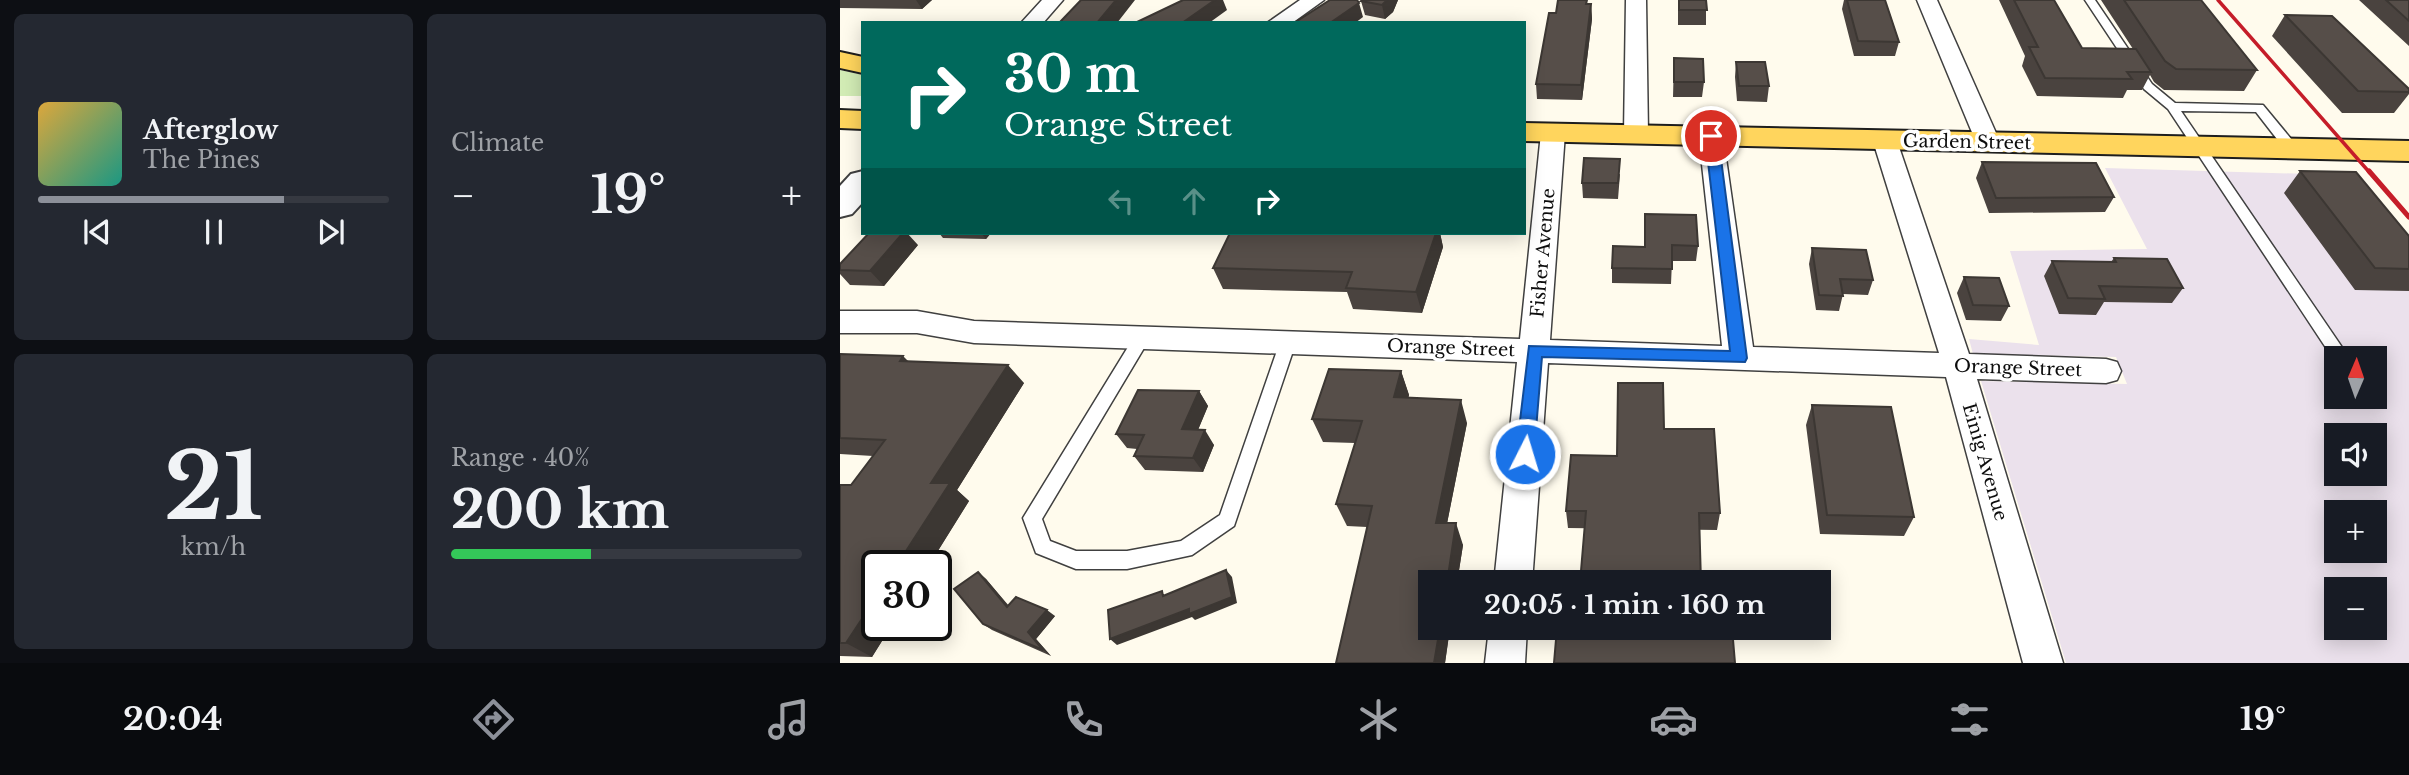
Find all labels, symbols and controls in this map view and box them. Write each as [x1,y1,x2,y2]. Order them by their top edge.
text: 30 m [1004,44,1139,105]
icon: right [889,49,980,140]
text: Orange Street [1004,105,1232,145]
pin [1681,106,1741,166]
text: Afterglow [143,114,279,146]
icon: arrive [1692,117,1730,155]
text: Climate [451,129,544,157]
street label: Garden Street [1903,130,2031,154]
text: The Pines [143,146,260,174]
text: 19° [591,163,666,227]
text: − [451,172,475,219]
text: + [781,172,802,219]
icon: left [1102,182,1140,220]
icon: ahead [1175,182,1213,220]
icon: right [1248,182,1286,220]
street label: Fisher Avenue [1526,187,1560,319]
icon: previous [78,213,116,251]
icon: pause [195,213,233,251]
icon: next [312,213,350,251]
street label: Orange Street [1386,335,1516,361]
north arrow [2324,346,2387,410]
map controls [2324,346,2387,640]
street label: Orange Street [1953,355,2083,381]
street label: Einig Avenue [1958,401,2012,523]
position arrow [1488,417,1562,491]
button: sound [2324,423,2387,486]
text: 21 [164,431,263,544]
text: Range · 40% [451,444,590,472]
text: 200 km [451,478,669,542]
button: + [2324,500,2387,563]
text: km/h [181,533,246,561]
speed limit sign: 30 [861,550,952,641]
button: − [2324,577,2387,640]
text: 20:05 · 1 min · 160 m [1484,589,1765,621]
icon: directions [469,695,518,744]
icon: music [764,695,813,744]
icon: phone [1059,695,1108,744]
icon: climate [1354,695,1403,744]
icon: car [1649,695,1698,744]
icon: filters [1945,695,1994,744]
text: 20:04 [123,699,223,739]
text: 19° [2240,699,2286,739]

